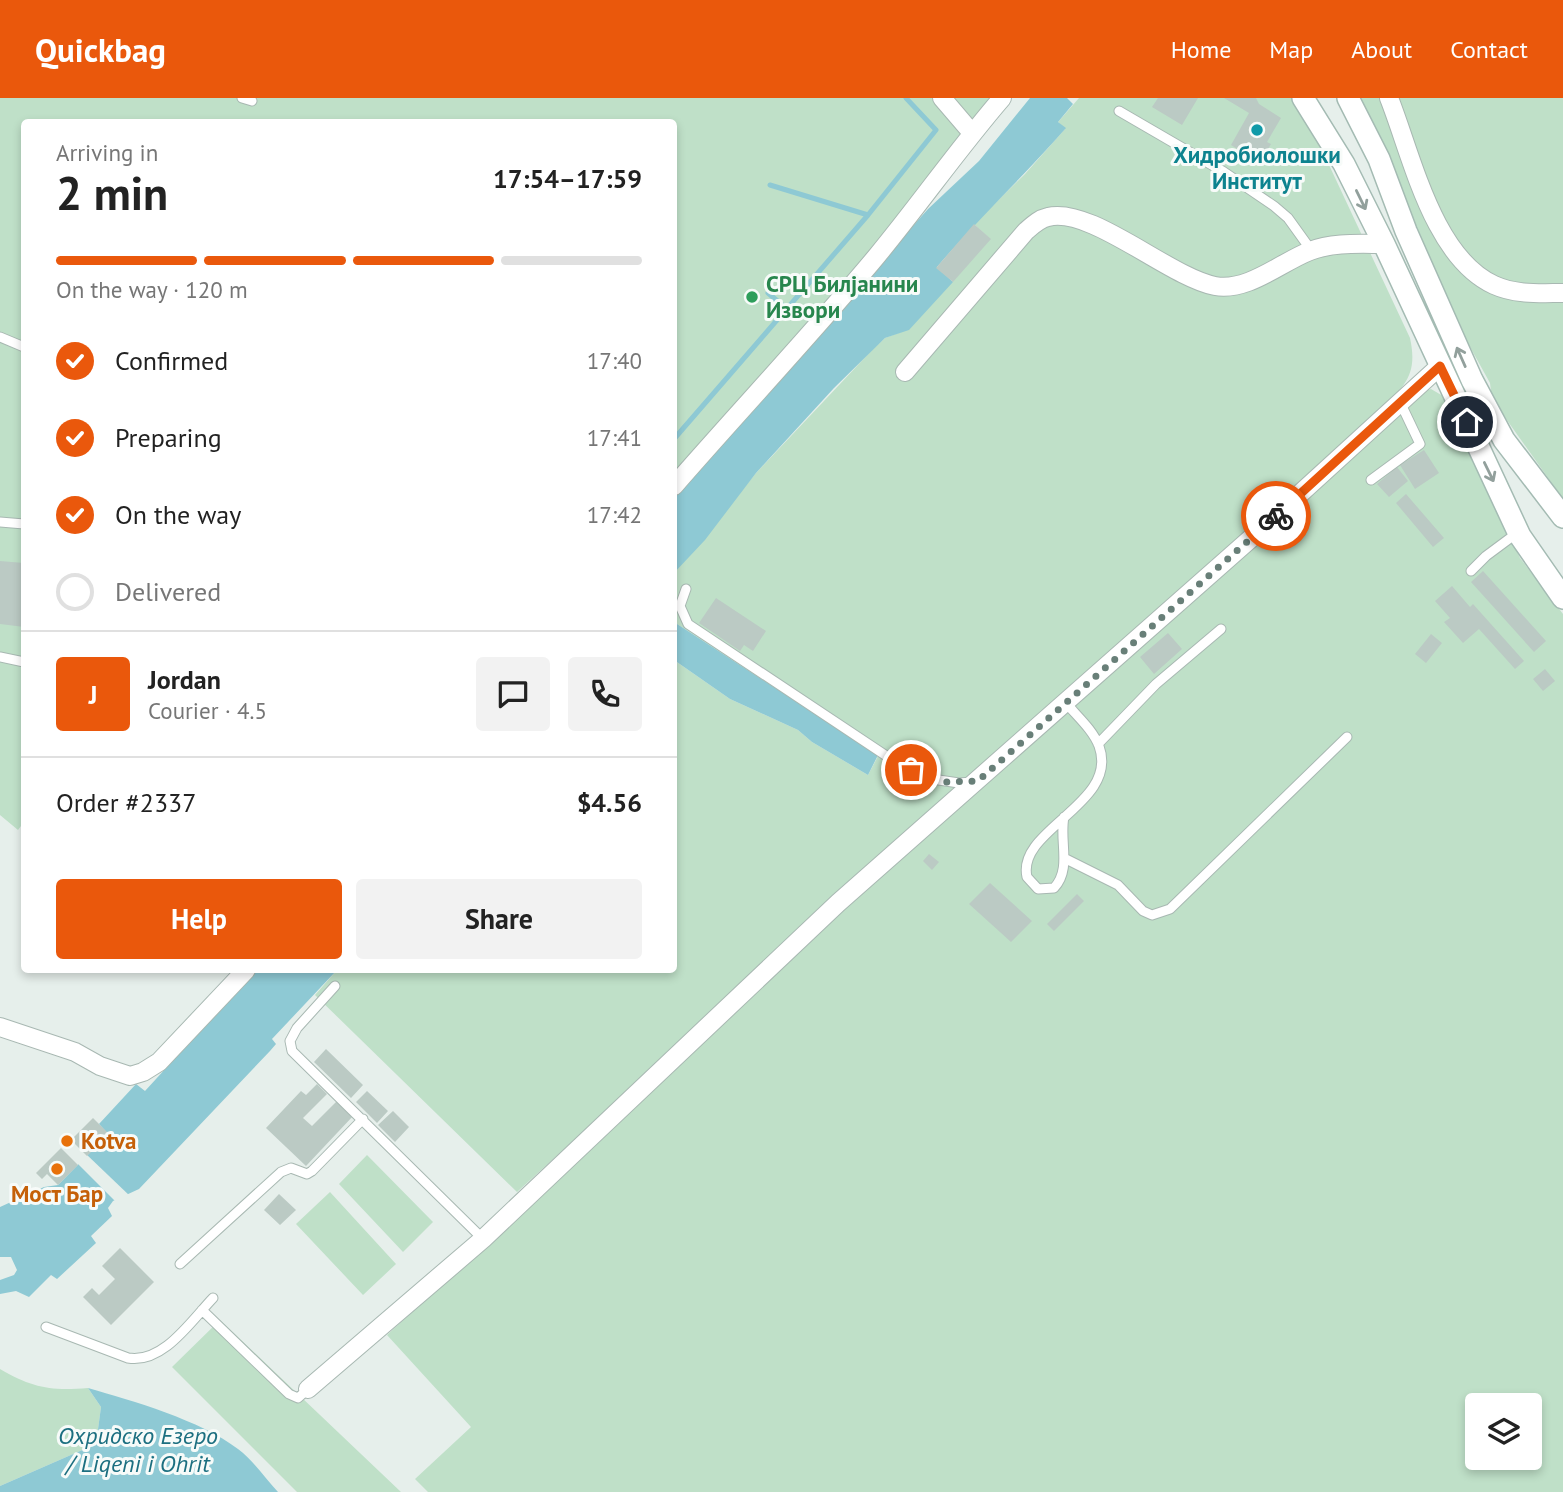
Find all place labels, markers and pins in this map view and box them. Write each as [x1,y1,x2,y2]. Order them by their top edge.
marker: Хидробиолошки Институт [1249,122,1265,138]
place label: Хидробиолошки Институт [1173,140,1341,195]
place label: СРЦ Билјанини Извори [766,269,918,324]
marker: СРЦ Билјанини Извори [744,289,760,305]
pin [1437,392,1497,452]
pin [881,740,941,800]
place label: Kotva [81,1126,136,1155]
marker: Kotva [59,1133,75,1149]
marker: Мост Бар [49,1161,65,1177]
place label: Мост Бар [11,1179,103,1208]

